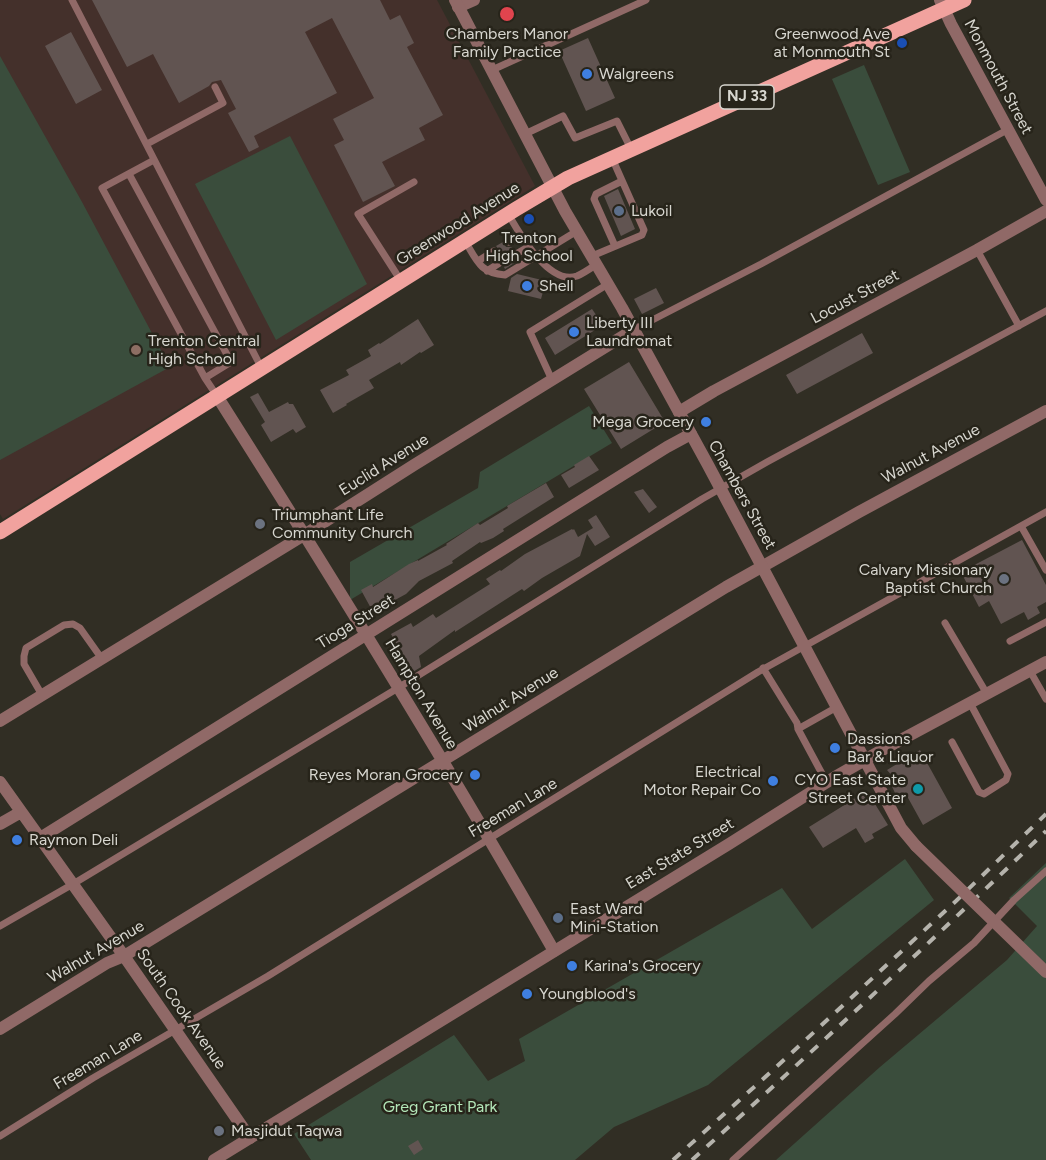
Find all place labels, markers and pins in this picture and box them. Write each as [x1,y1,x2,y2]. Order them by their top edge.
marker: Chambers Manor Family Practice [498,5,516,23]
place label: Chambers Manor Family Practice [446,24,568,62]
place label: Greenwood Ave at Monmouth St [773,24,890,62]
marker: Greenwood Ave at Monmouth St [895,36,909,50]
place label: Walgreens [599,64,674,84]
marker: Walgreens [580,67,594,81]
place label: Lukoil [631,201,672,221]
marker: Lukoil [612,204,626,218]
marker: Trenton High School [522,212,536,226]
place label: Trenton High School [485,228,573,266]
place label: Shell [539,276,574,296]
marker: Shell [520,279,534,293]
place label: Liberty III Laundromat [586,313,672,351]
marker: Liberty III Laundromat [567,325,581,339]
place label: Trenton Central High School [148,331,260,369]
marker: Trenton Central High School [129,343,143,357]
place label: Mega Grocery [592,412,694,432]
marker: Mega Grocery [699,415,713,429]
place label: Triumphant Life Community Church [272,505,412,543]
marker: Triumphant Life Community Church [253,517,267,531]
place label: Calvary Missionary Baptist Church [859,560,992,598]
marker: Calvary Missionary Baptist Church [997,572,1011,586]
place label: Dassions Bar & Liquor [847,729,933,767]
marker: Dassions Bar & Liquor [828,741,842,755]
place label: Electrical Motor Repair Co [643,762,761,800]
place label: Reyes Moran Grocery [309,765,463,785]
marker: Reyes Moran Grocery [468,768,482,782]
place label: CYO East State Street Center [795,770,906,808]
marker: Electrical Motor Repair Co [766,774,780,788]
marker: CYO East State Street Center [911,782,925,796]
place label: Raymon Deli [29,830,118,850]
marker: Raymon Deli [10,833,24,847]
place label: East Ward Mini-Station [570,899,659,937]
marker: East Ward Mini-Station [551,911,565,925]
place label: Karina's Grocery [584,956,701,976]
marker: Karina's Grocery [565,959,579,973]
place label: Youngblood's [539,984,636,1004]
marker: Youngblood's [520,987,534,1001]
place label: Masjidut Taqwa [231,1121,342,1141]
marker: Masjidut Taqwa [212,1124,226,1138]

